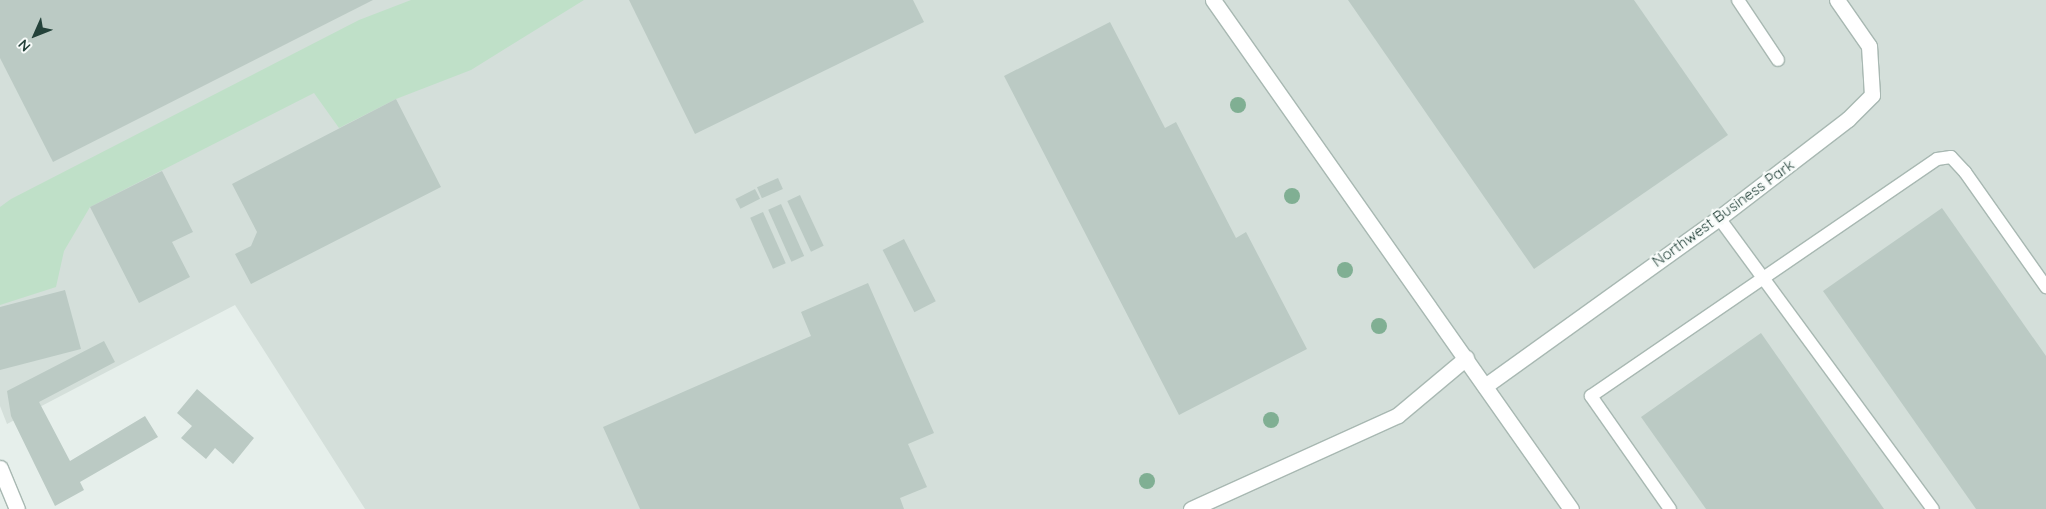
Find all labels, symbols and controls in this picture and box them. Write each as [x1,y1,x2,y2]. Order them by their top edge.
north arrow [10,10,60,60]
text: N [14,35,34,55]
street label: Northwest Business Park [1649,155,1797,271]

